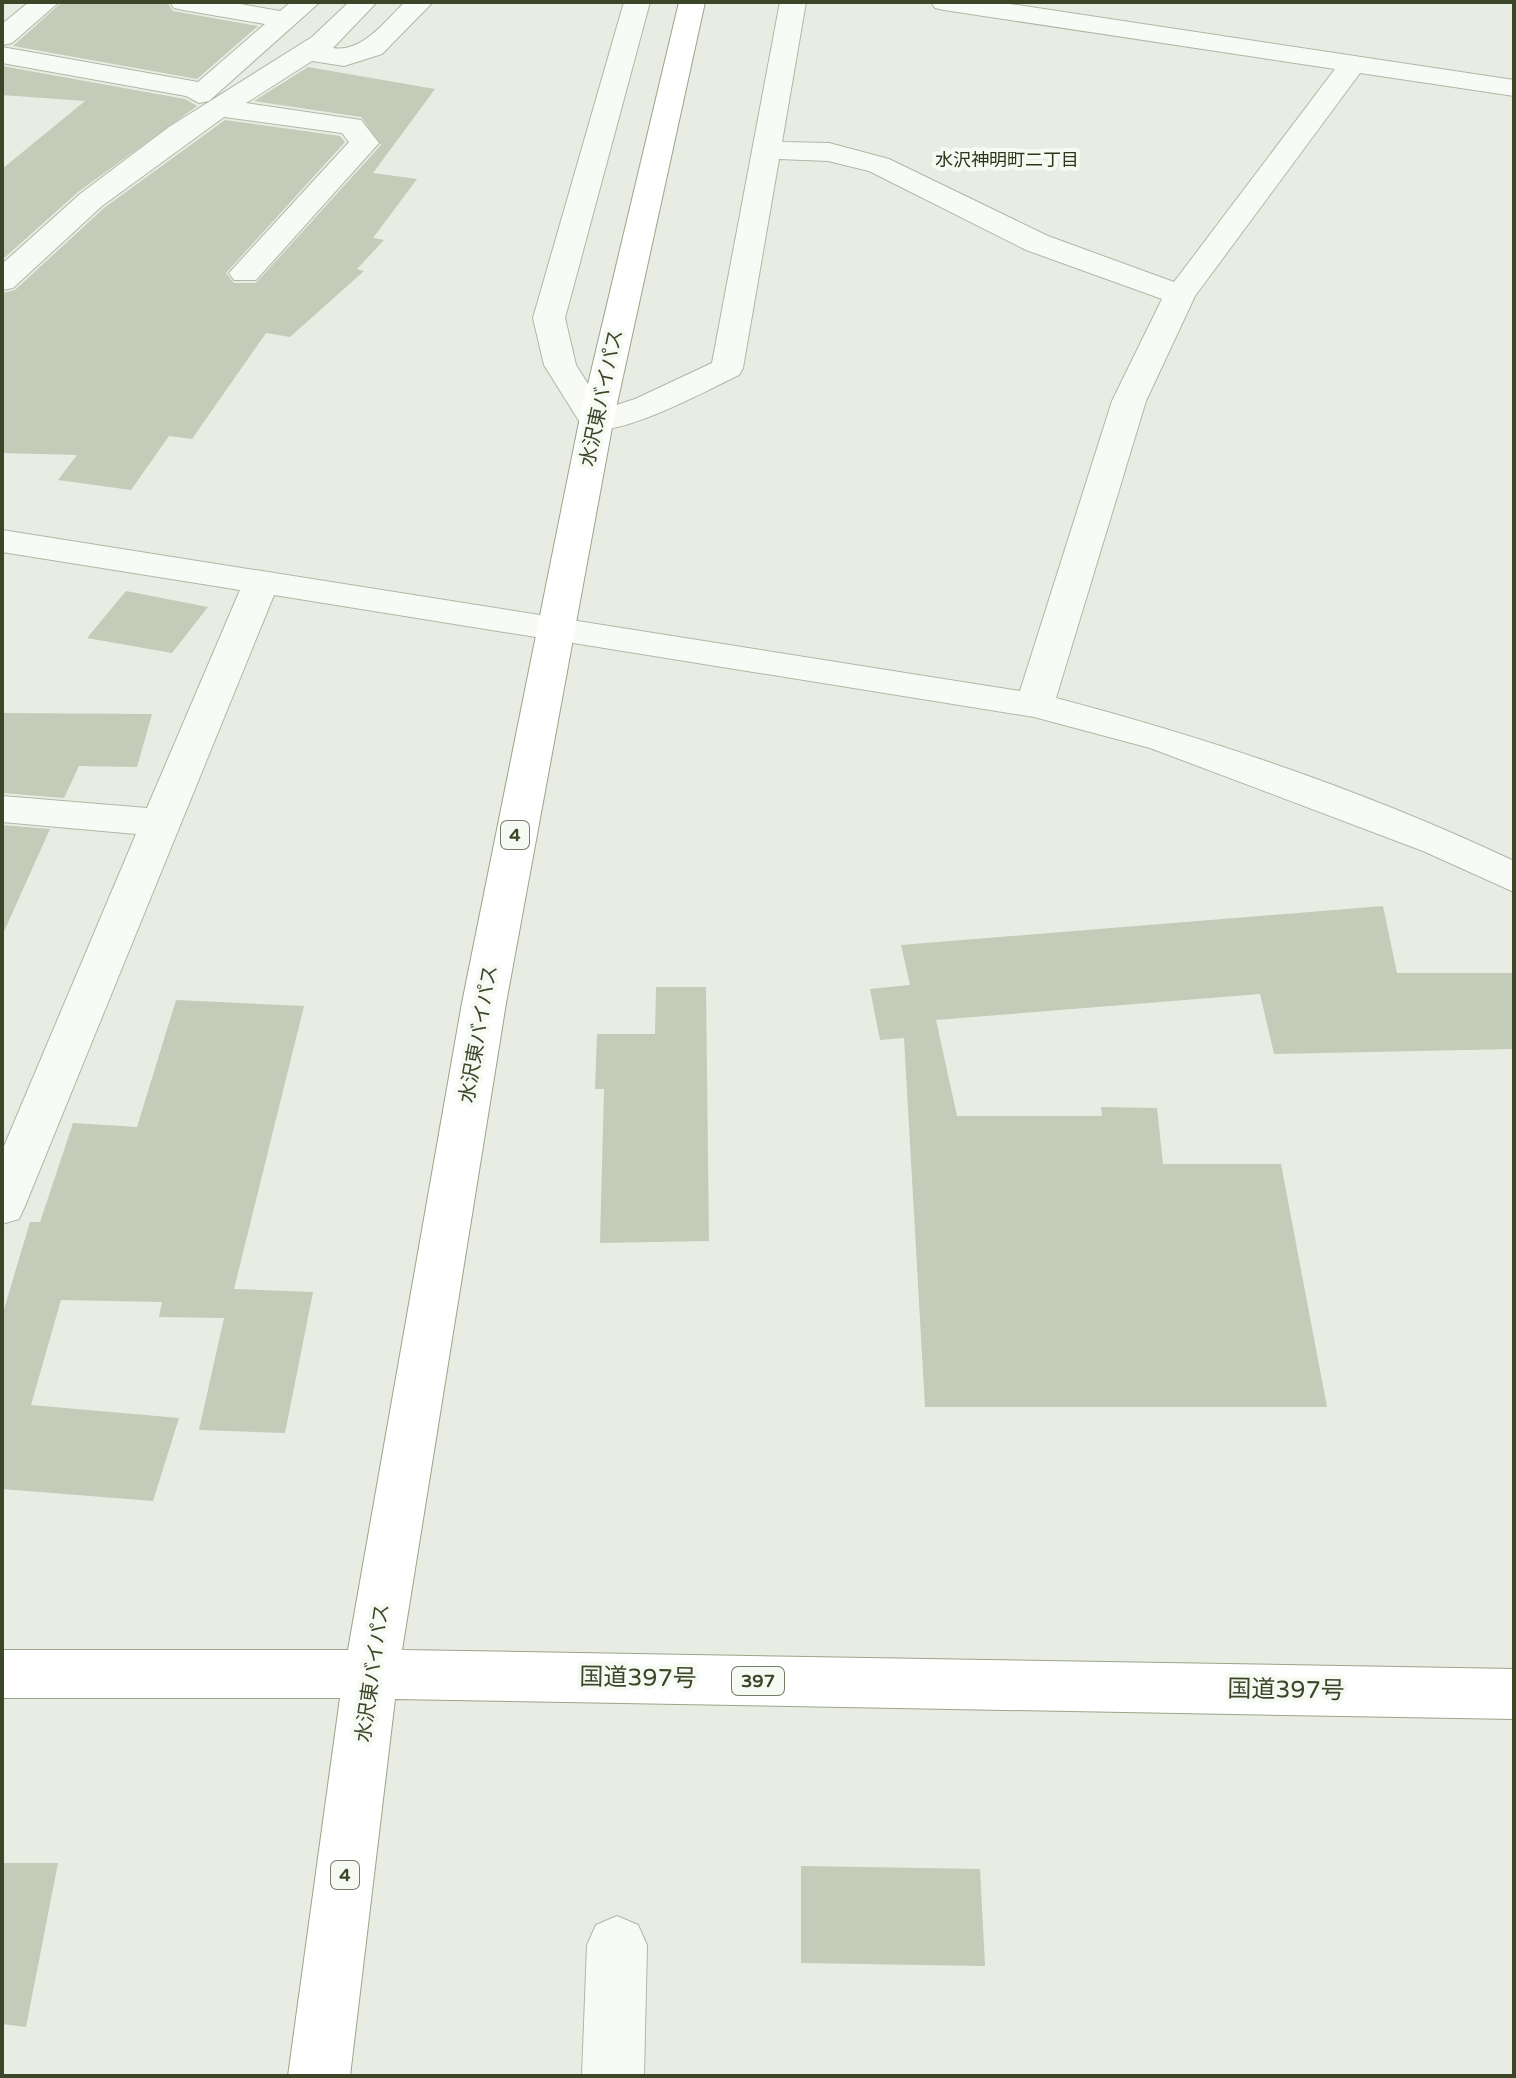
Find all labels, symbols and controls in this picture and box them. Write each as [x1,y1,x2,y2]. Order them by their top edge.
district label: 水沢神明町二丁目 [935,149,1079,171]
street label: 水沢東バイパス [576,327,628,469]
road number: 4 [501,821,529,849]
street label: 水沢東バイパス [455,963,503,1105]
street label: 水沢東バイパス [351,1602,395,1744]
street label: 国道397号 [579,1662,697,1694]
road number: 397 [732,1667,784,1695]
street label: 国道397号 [1227,1674,1345,1706]
road number: 4 [331,1861,359,1889]

